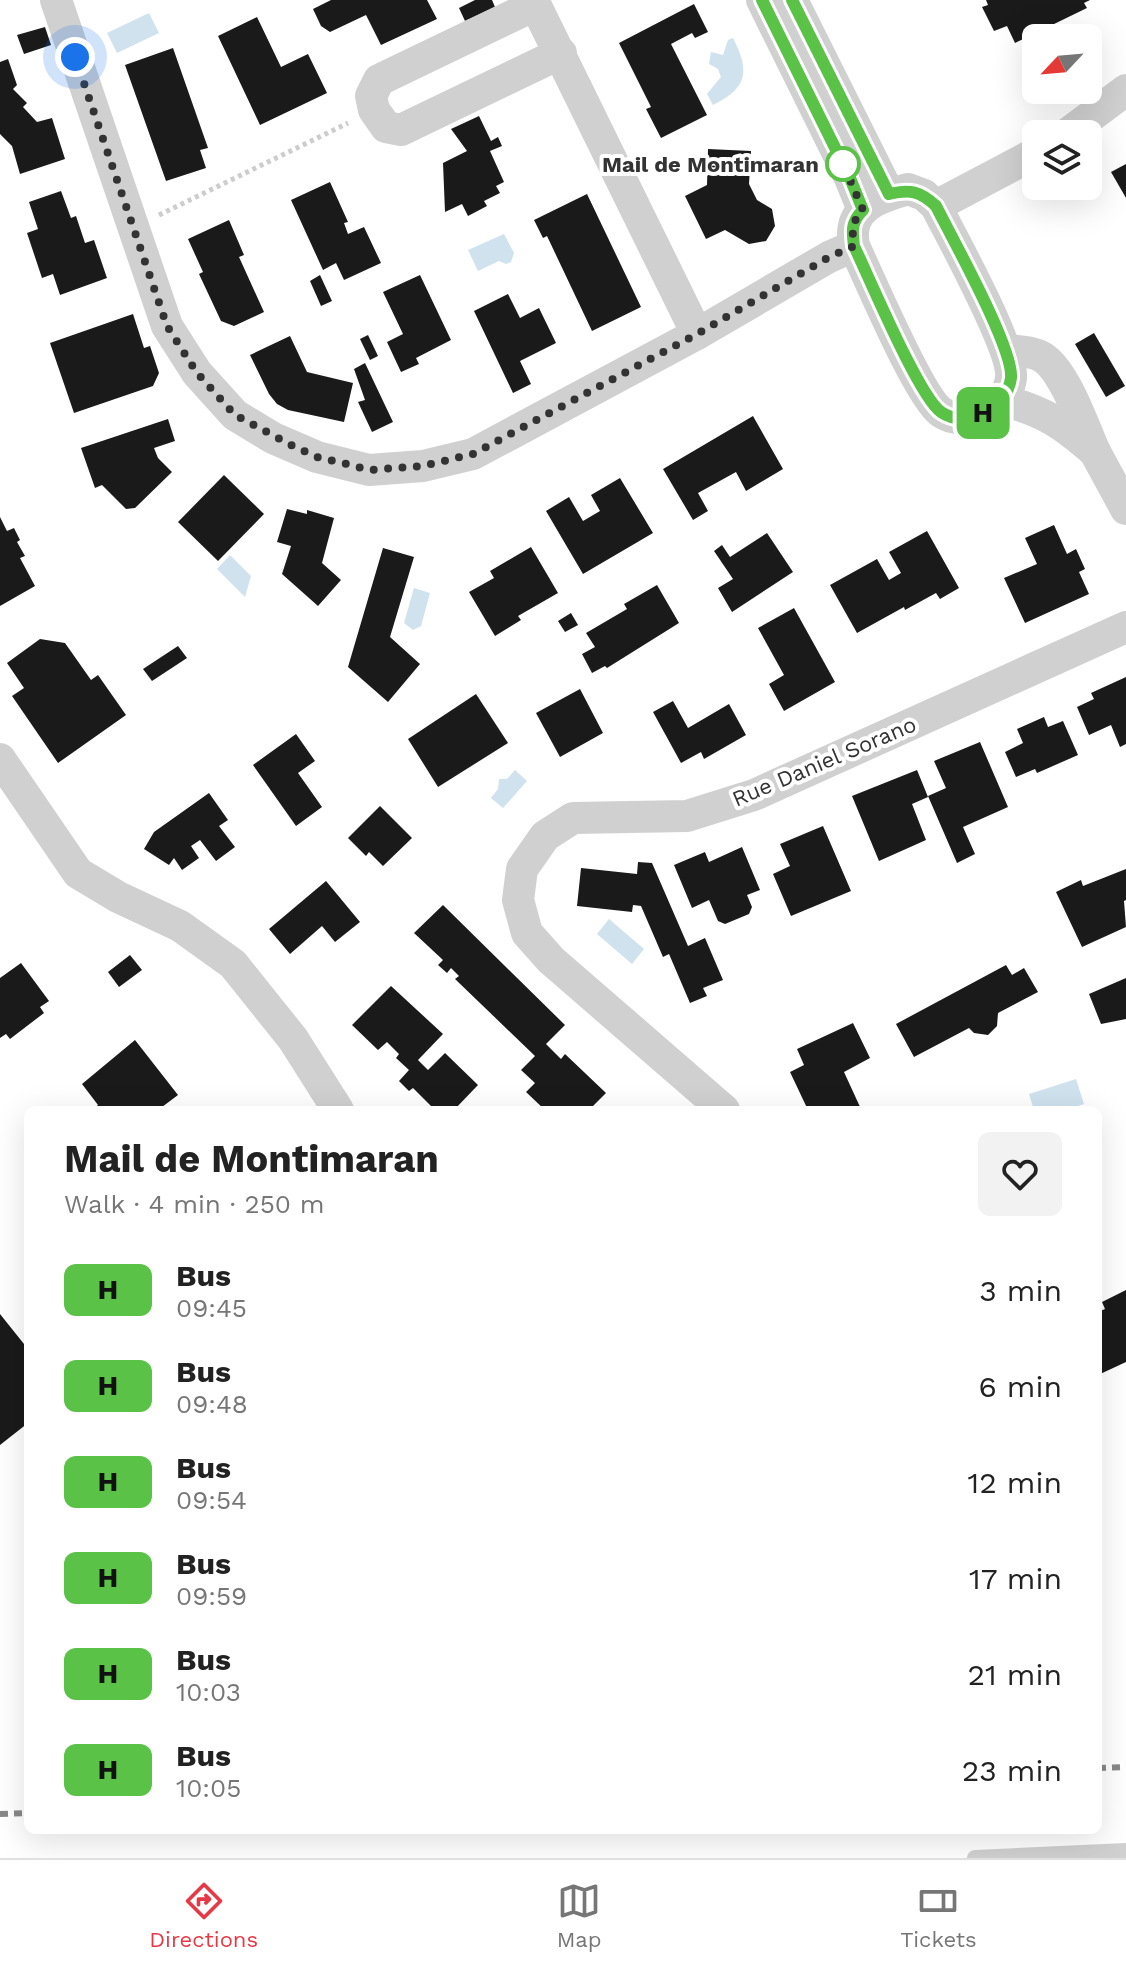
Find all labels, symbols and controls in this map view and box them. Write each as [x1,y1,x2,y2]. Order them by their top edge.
north arrow [1022,24,1102,104]
map controls [1022,24,1102,200]
your location [55,37,95,77]
button: layers [1022,120,1102,200]
marker: Mail de Montimaran [826,147,860,181]
place label: Mail de Montimaran [602,152,819,177]
line badge: H [957,387,1009,439]
text: H [973,396,993,429]
street label: Rue Daniel Sorano [728,711,920,812]
button: heart [978,1132,1062,1216]
text: Mail de Montimaran [64,1137,439,1181]
text: Walk · 4 min · 250 m [64,1189,325,1219]
text: Bus [176,1258,231,1293]
text: H [98,1273,118,1306]
text: 3 min [979,1273,1062,1308]
text: 09:45 [176,1293,247,1323]
text: Bus [176,1354,231,1389]
text: H [98,1369,118,1402]
text: 6 min [978,1369,1062,1404]
text: 09:48 [176,1389,248,1419]
text: Bus [176,1450,231,1485]
text: H [98,1465,118,1498]
text: 12 min [967,1465,1062,1500]
text: 09:54 [176,1485,247,1515]
text: Bus [176,1546,231,1581]
text: H [98,1561,118,1594]
text: 17 min [969,1561,1062,1596]
text: 09:59 [176,1581,247,1611]
text: Bus [176,1642,231,1677]
text: H [98,1657,118,1690]
text: 21 min [967,1657,1062,1692]
text: 10:03 [176,1677,241,1707]
text: Bus [176,1738,231,1773]
text: H [98,1753,118,1786]
text: 23 min [962,1753,1062,1788]
text: 10:05 [176,1773,241,1803]
tab: Directions [149,1879,258,1952]
tab: Map [557,1879,602,1952]
tab: Tickets [900,1879,977,1952]

